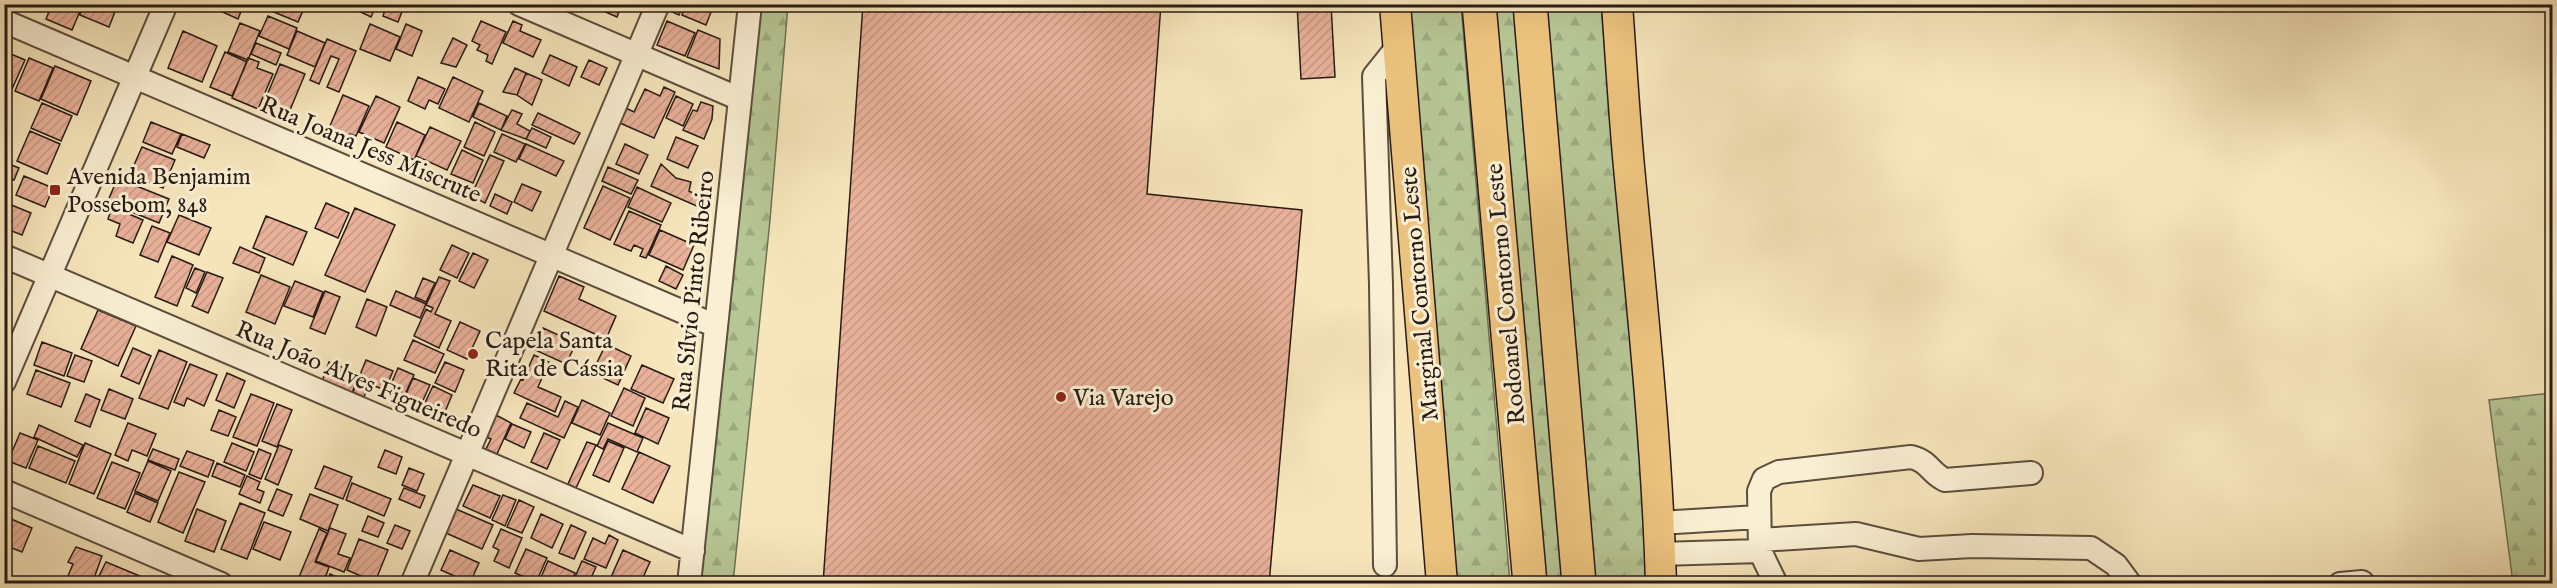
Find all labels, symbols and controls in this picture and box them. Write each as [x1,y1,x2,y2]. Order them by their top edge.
street label: Rua Joana Jess Miscrute [255,90,486,211]
place label: Avenida Benjamim Possebom, 848 [66,162,251,221]
street label: Rodoanel Contorno Leste [1480,162,1533,426]
street label: Marginal Contorno Leste [1394,165,1447,423]
street label: Rua Sílvio Pinto Ribeiro [666,169,723,413]
marker: Avenida Benjamim Possebom, 848 [48,183,62,197]
street label: Rua João Alves Figueiredo [231,314,486,446]
place label: Capela Santa Rita de Cássia [485,326,624,385]
marker: Capela Santa Rita de Cássia [466,347,480,361]
place label: Via Varejo [1072,383,1174,414]
marker: Via Varejo [1054,390,1068,404]

